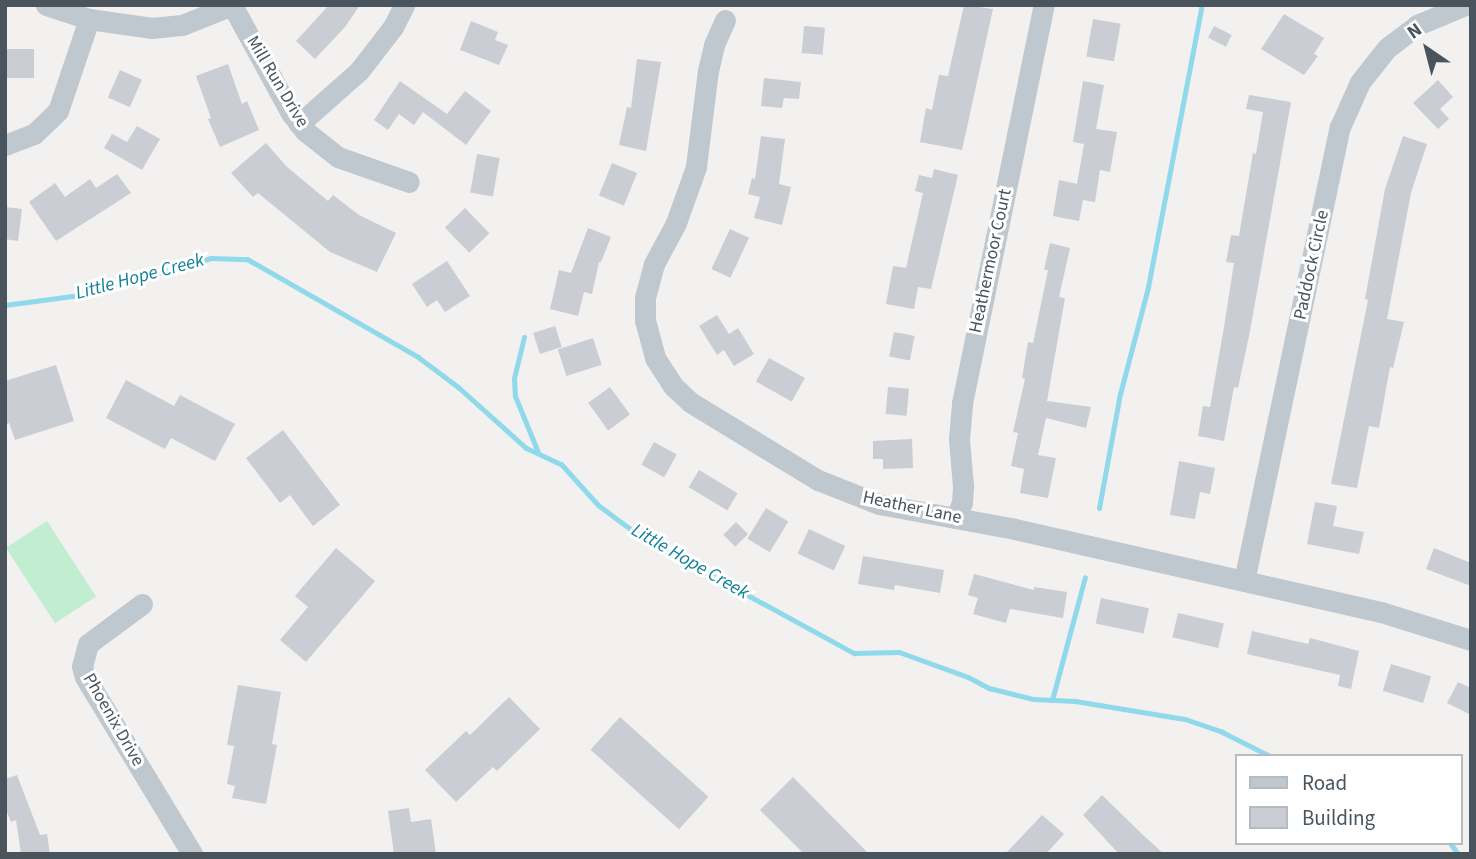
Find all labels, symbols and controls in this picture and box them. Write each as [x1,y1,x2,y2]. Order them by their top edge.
north arrow [1392,14,1462,84]
text: N [1402,17,1428,46]
street label: Mill Run Drive [241,32,313,132]
street label: Heathermoor Court [965,187,1017,335]
street label: Paddock Circle [1290,208,1334,322]
water label: Little Hope Creek [73,249,207,305]
street label: Heather Lane [861,487,963,529]
water label: Little Hope Creek [627,519,753,605]
street label: Phoenix Drive [78,670,148,770]
legend [1234,754,1462,845]
text: Road [1302,768,1347,798]
text: Building [1302,803,1375,833]

